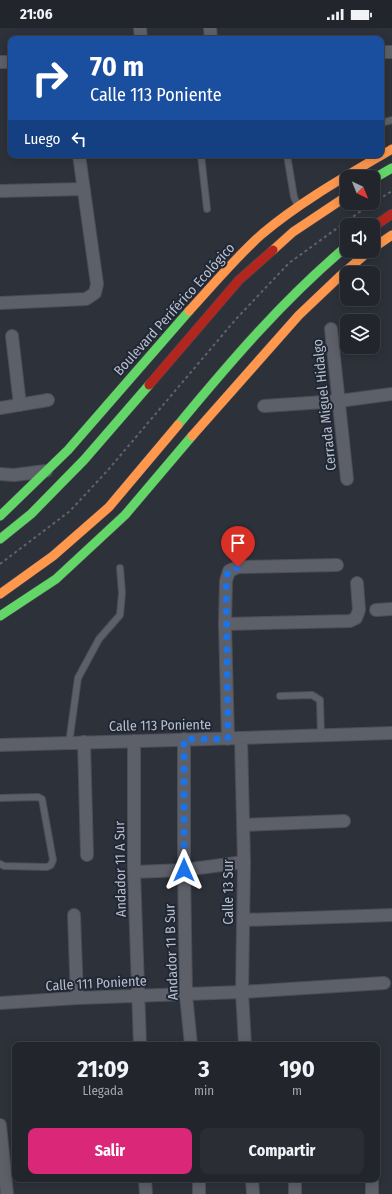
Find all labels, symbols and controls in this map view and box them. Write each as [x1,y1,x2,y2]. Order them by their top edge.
text: 21:06 [20,5,53,23]
text: 70 m [90,50,144,83]
icon: right [24,52,76,104]
text: Calle 113 Poniente [90,84,222,106]
icon: left [68,128,90,150]
text: Luego [24,130,60,148]
north arrow [340,170,380,210]
map controls [340,170,380,354]
button: sound [340,218,380,258]
street label: Boulevard Periférico Ecológico [110,239,238,379]
button: search [340,266,380,306]
button: layers [340,314,380,354]
street label: Cerrada Miguel Hidalgo [309,338,340,472]
pin [221,526,255,567]
icon: arrive [227,532,249,554]
street label: Calle 113 Poniente [109,716,211,735]
street label: Andador 11 A Sur [111,821,130,917]
position arrow [163,849,205,891]
street label: Calle 13 Sur [220,859,237,925]
street label: Andador 11 B Sur [161,903,182,1000]
street label: Calle 111 Poniente [45,972,147,995]
text: 21:09 [77,1055,129,1083]
text: 3 [198,1055,210,1083]
text: 190 [279,1055,315,1083]
text: Llegada [82,1083,123,1098]
text: min [194,1083,214,1098]
text: m [292,1083,302,1098]
button: Salir [28,1128,192,1174]
button: Compartir [200,1128,364,1174]

